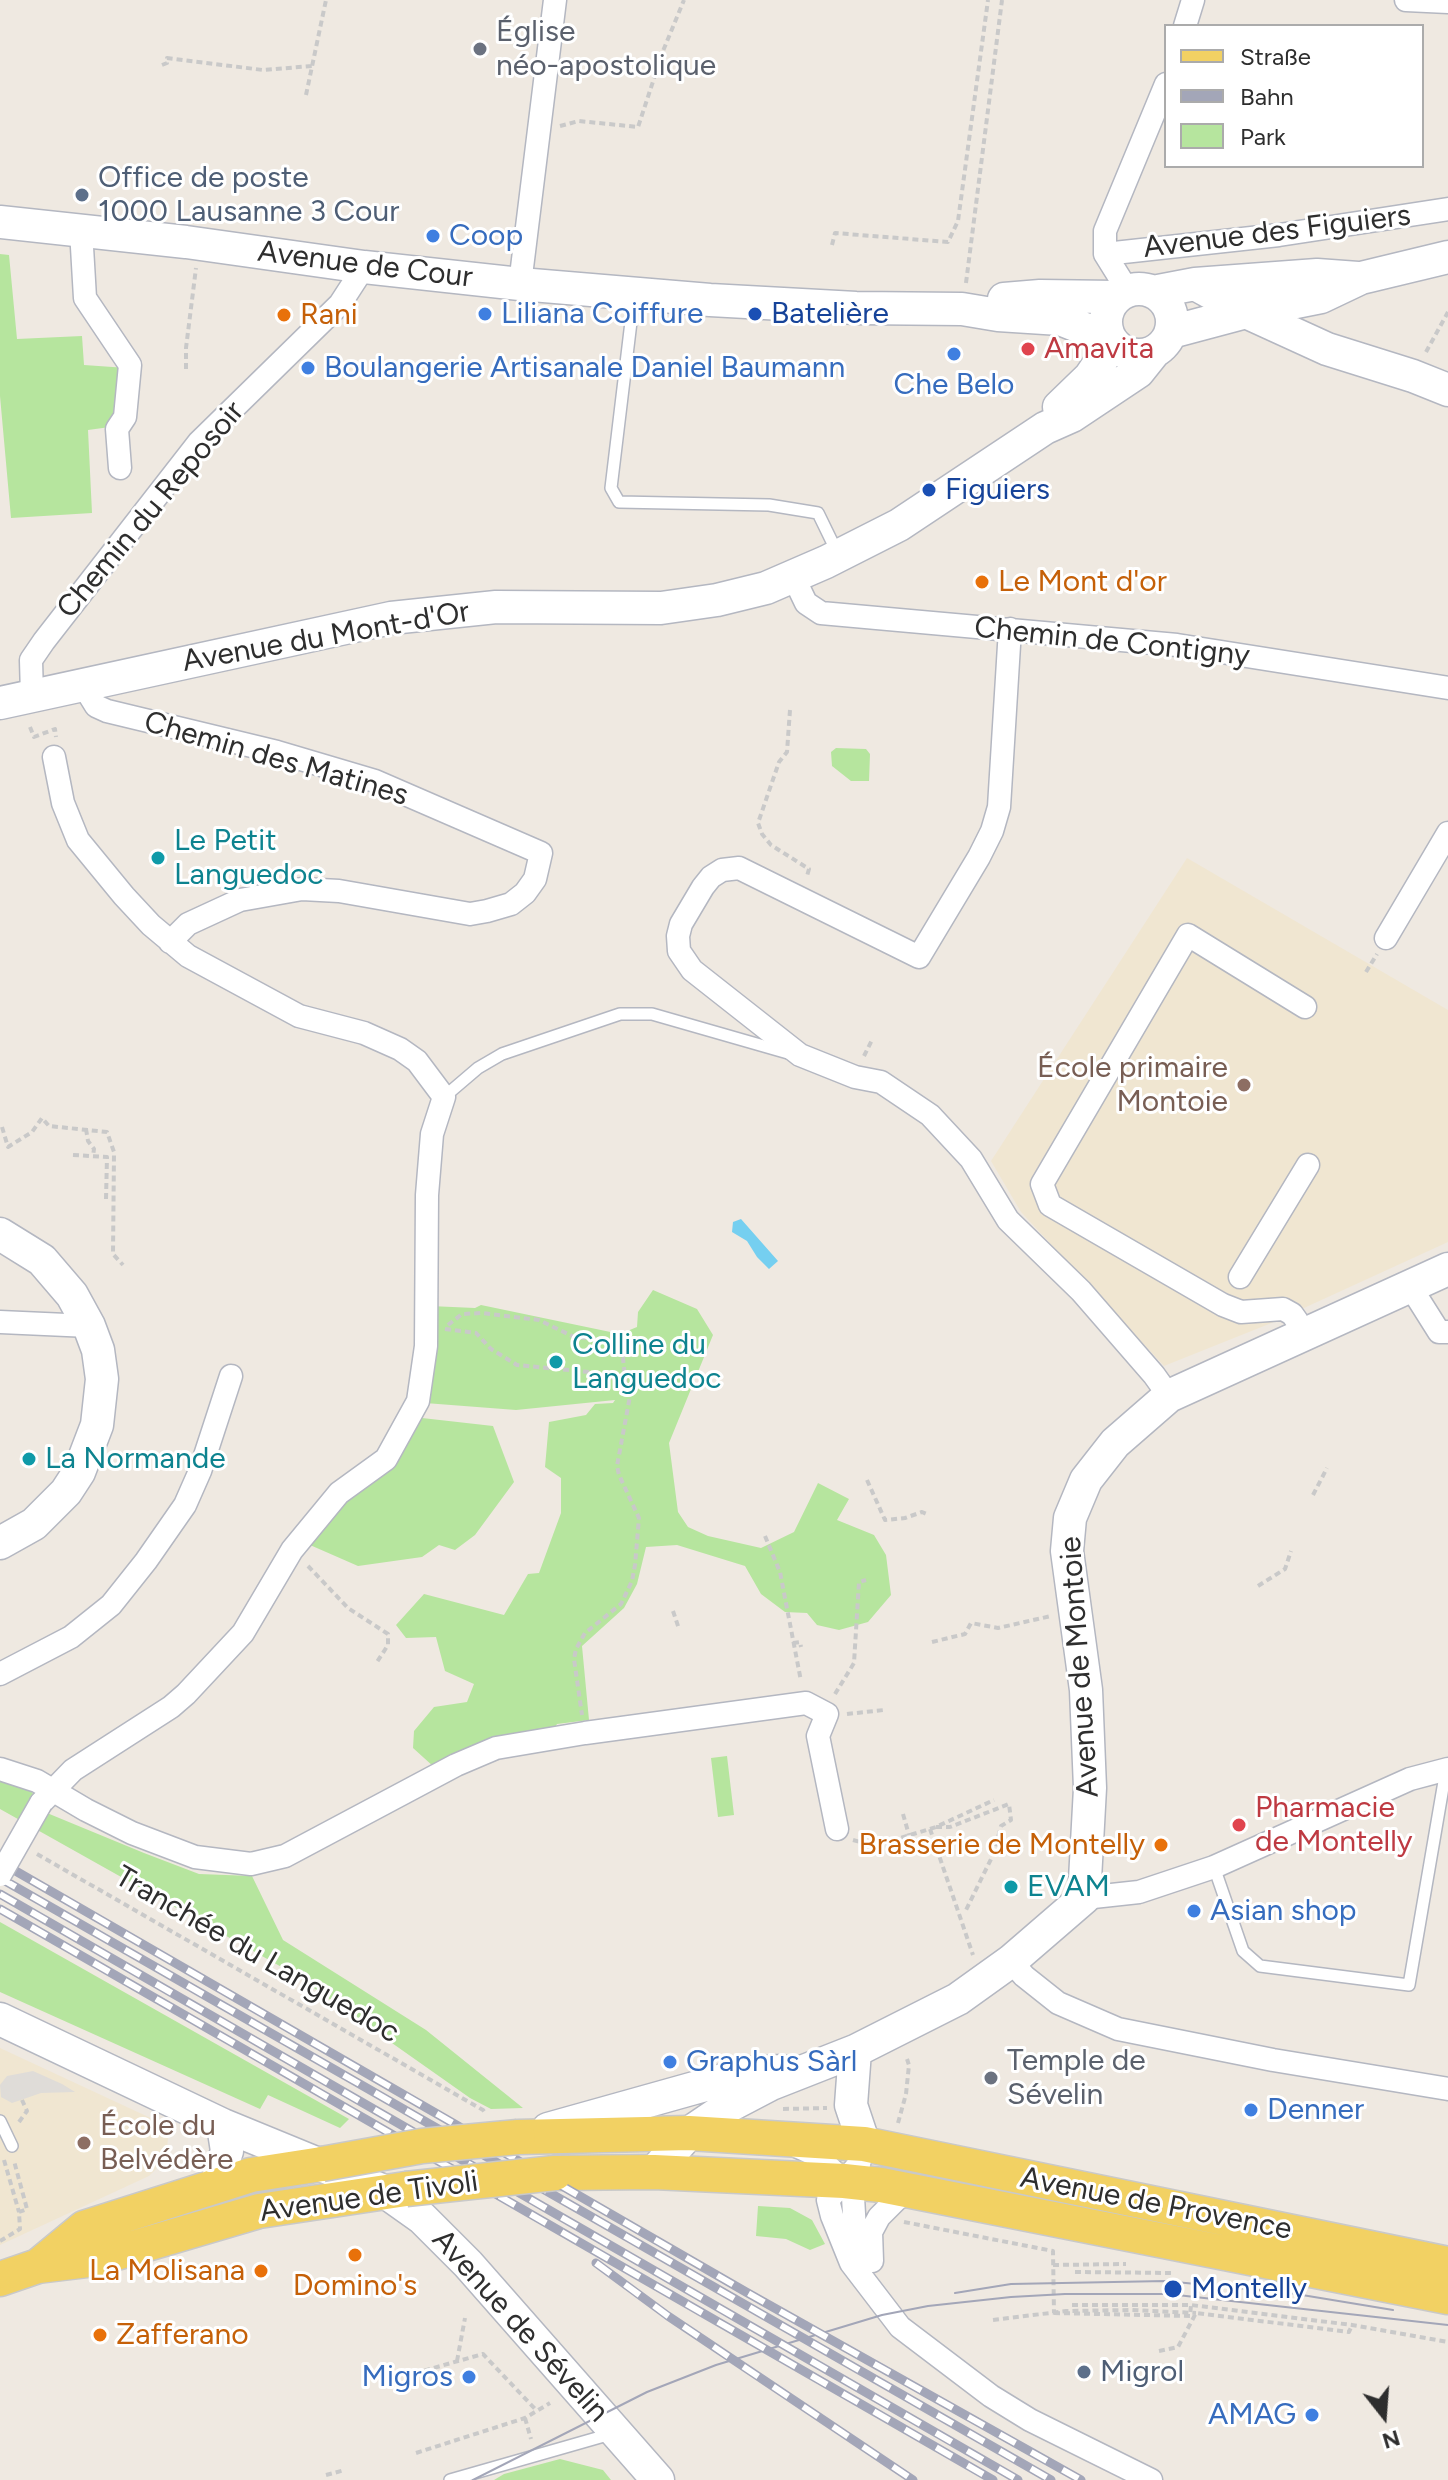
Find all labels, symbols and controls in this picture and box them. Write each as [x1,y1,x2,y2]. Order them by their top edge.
place label: Église néo-apostolique [496,14,716,84]
legend [1164,24,1424,168]
marker: Église néo-apostolique [471,40,489,58]
text: Straße [1240,42,1311,71]
text: Bahn [1240,82,1294,111]
text: Park [1240,122,1286,151]
place label: Office de poste 1000 Lausanne 3 Cour [98,160,399,230]
marker: Office de poste 1000 Lausanne 3 Cour [73,186,91,204]
street label: Avenue des Figuiers [1141,198,1413,266]
place label: Coop [449,218,523,254]
marker: Coop [424,227,442,245]
street label: Avenue de Cour [256,234,474,296]
place label: Liliana Coiffure [501,296,703,332]
place label: Batelière [771,296,889,332]
place label: Rani [300,297,358,333]
marker: Liliana Coiffure [476,305,494,323]
marker: Batelière [746,305,764,323]
marker: Rani [275,306,293,324]
place label: Amavita [1044,331,1154,367]
marker: Amavita [1019,340,1037,358]
marker: Che Belo [945,345,963,363]
place label: Boulangerie Artisanale Daniel Baumann [324,350,845,386]
marker: Boulangerie Artisanale Daniel Baumann [299,359,317,377]
place label: Che Belo [894,367,1014,403]
street label: Chemin du Reposoir [50,394,252,626]
place label: Figuiers [945,472,1050,508]
marker: Figuiers [920,481,938,499]
place label: Le Mont d'or [998,564,1167,600]
marker: Le Mont d'or [973,573,991,591]
street label: Avenue du Mont-d'Or [180,594,472,680]
street label: Chemin de Contigny [973,610,1251,674]
street label: Chemin des Matines [140,704,412,814]
place label: Le Petit Languedoc [174,823,324,894]
marker: Le Petit Languedoc [149,849,167,867]
place label: École primaire Montoie [1037,1050,1228,1120]
marker: École primaire Montoie [1235,1076,1253,1094]
place label: Colline du Languedoc [572,1327,722,1398]
marker: Colline du Languedoc [547,1353,565,1371]
place label: La Normande [45,1441,226,1477]
marker: La Normande [20,1450,38,1468]
street label: Avenue de Montoie [1053,1535,1107,1799]
place label: Pharmacie de Montelly [1255,1790,1413,1860]
marker: Pharmacie de Montelly [1230,1816,1248,1834]
place label: Brasserie de Montelly [858,1827,1145,1863]
marker: Brasserie de Montelly [1152,1836,1170,1854]
street label: Tranchée du Languedoc [109,1859,405,2051]
place label: EVAM [1027,1869,1110,1905]
marker: EVAM [1002,1878,1020,1896]
place label: Asian shop [1210,1893,1357,1929]
marker: Asian shop [1185,1902,1203,1920]
place label: Temple de Sévelin [1007,2043,1146,2114]
place label: Graphus Sàrl [686,2044,857,2080]
marker: Graphus Sàrl [661,2053,679,2071]
marker: Temple de Sévelin [982,2069,1000,2087]
place label: Denner [1267,2092,1364,2128]
marker: Denner [1242,2101,1260,2119]
place label: École du Belvédère [100,2108,233,2178]
marker: École du Belvédère [75,2134,93,2152]
street label: Avenue de Provence [1017,2160,1295,2248]
street label: Avenue de Tivoli [258,2164,480,2230]
street label: Avenue de Sévelin [424,2222,616,2430]
marker: Domino's [346,2246,364,2264]
place label: La Molisana [89,2253,245,2289]
marker: La Molisana [252,2262,270,2280]
place label: Domino's [293,2268,417,2304]
place label: Montelly [1191,2271,1307,2307]
marker: Montelly [1162,2278,1184,2300]
place label: Zafferano [116,2317,249,2353]
marker: Zafferano [91,2326,109,2344]
place label: Migrol [1100,2354,1184,2390]
place label: Migros [362,2359,453,2395]
marker: Migrol [1075,2363,1093,2381]
marker: Migros [460,2368,478,2386]
north arrow [1344,2376,1424,2456]
place label: AMAG [1208,2397,1296,2433]
marker: AMAG [1303,2406,1321,2424]
text: N [1379,2424,1403,2455]

